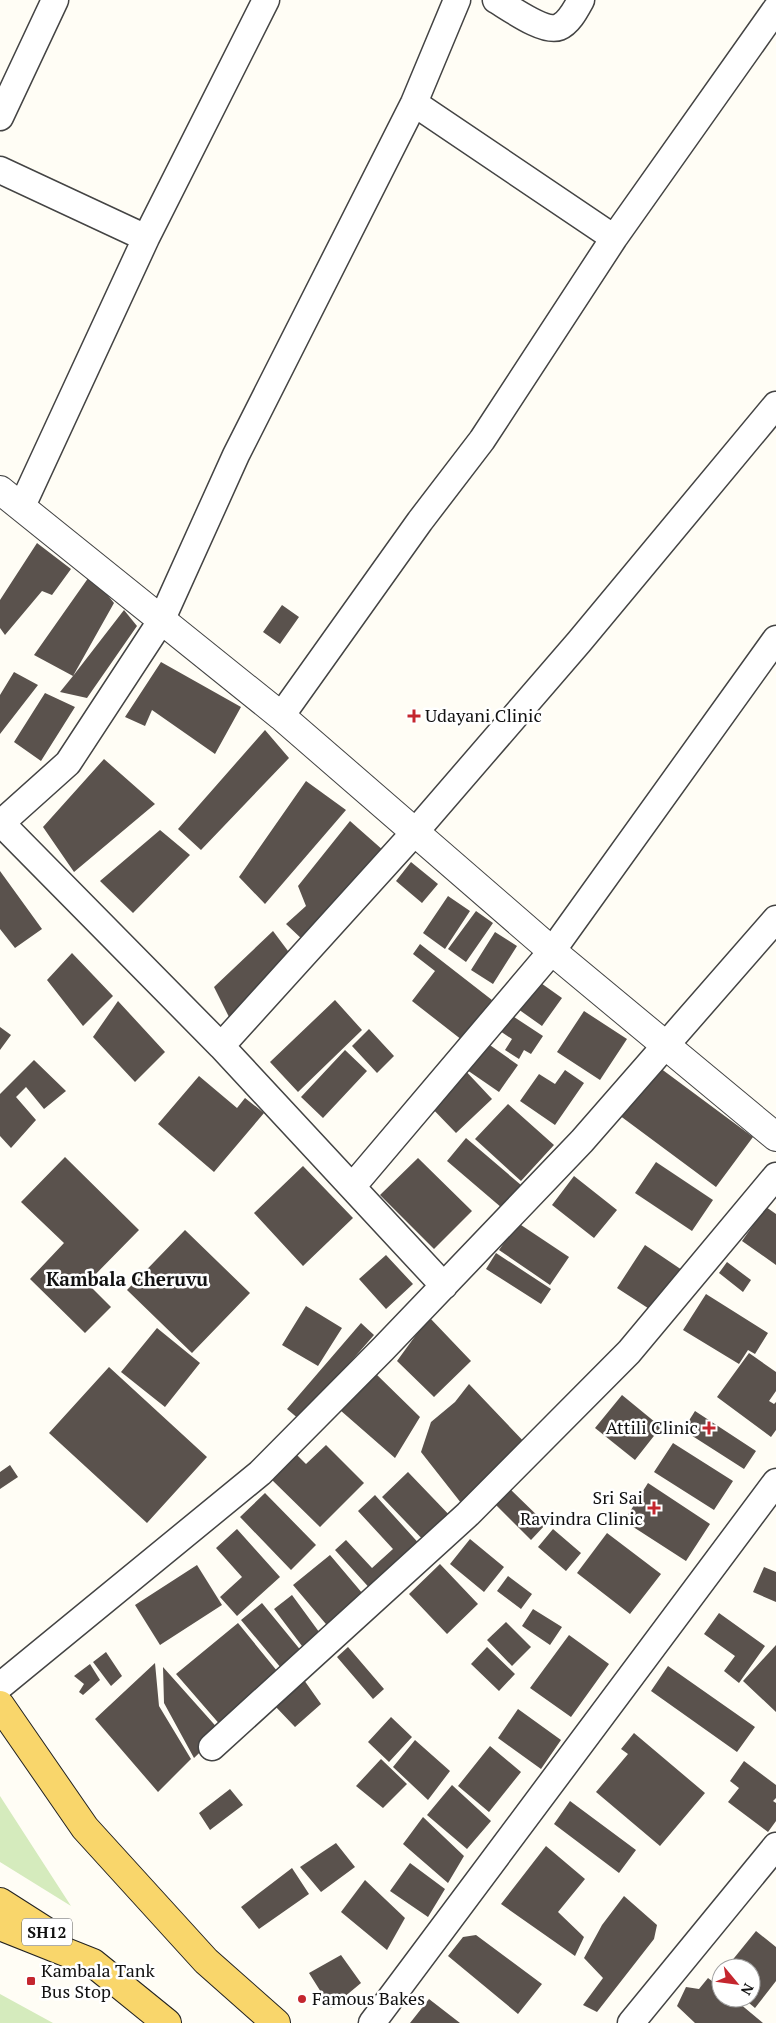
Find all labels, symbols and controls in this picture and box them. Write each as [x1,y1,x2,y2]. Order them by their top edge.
place label: Udayani Clinic [425,703,542,727]
marker: Udayani Clinic [407,709,421,723]
district label: Kambala Cheruvu [46,1266,208,1291]
place label: Attili Clinic [606,1415,698,1439]
marker: Attili Clinic [702,1421,716,1435]
place label: Sri Sai Ravindra Clinic [520,1485,643,1530]
marker: Sri Sai Ravindra Clinic [647,1501,661,1515]
road number: SH12 [22,1918,72,1945]
place label: Kambala Tank Bus Stop [41,1958,155,2003]
north arrow [711,1958,761,2008]
marker: Kambala Tank Bus Stop [25,1975,37,1987]
text: N [737,1980,759,1999]
place label: Famous Bakes [312,1986,425,2010]
marker: Famous Bakes [296,1993,308,2005]

